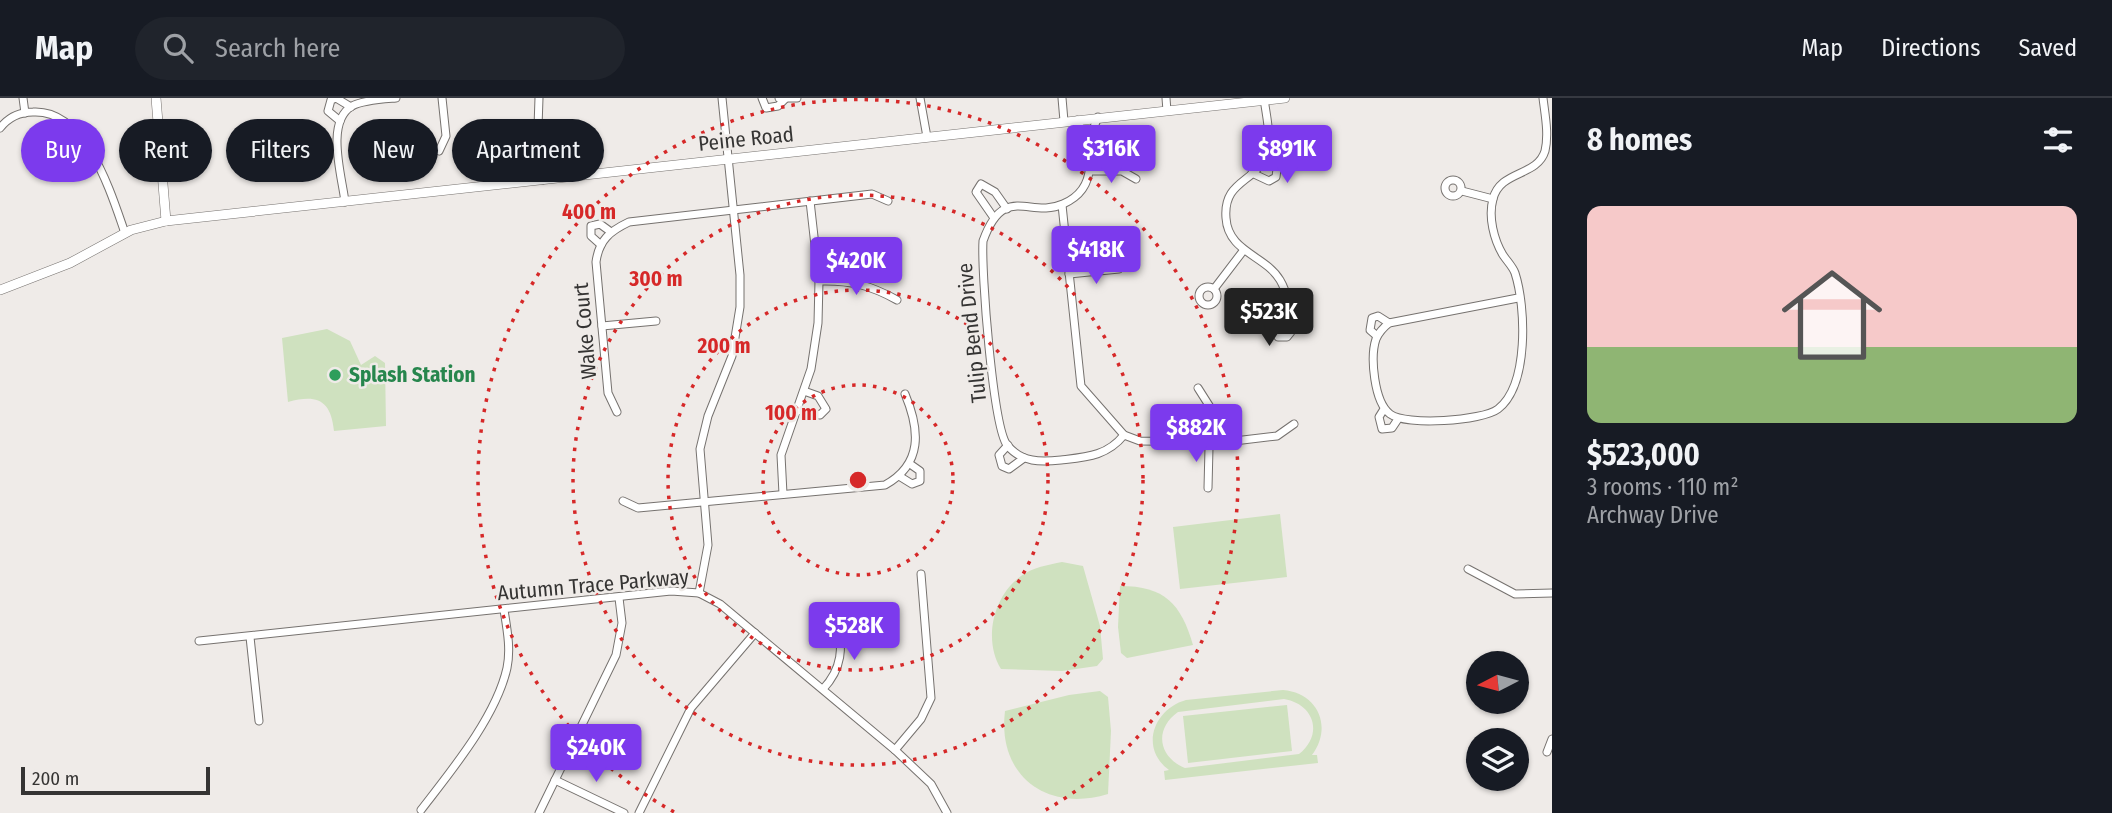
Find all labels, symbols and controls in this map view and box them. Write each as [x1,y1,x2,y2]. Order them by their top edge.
search box [135,17,625,80]
text: Map [35,28,93,68]
icon: search [159,29,197,67]
text: Search here [215,33,340,64]
text: Map [1802,34,1843,62]
text: Directions [1881,34,1980,62]
text: Saved [2018,34,2077,62]
chip: Buy [21,119,105,182]
chip: Rent [119,119,212,182]
chip: Filters [226,119,334,182]
chip: New [348,119,438,182]
chip: Apartment [452,119,604,182]
street label: Peine Road [697,121,795,157]
icon: filters [2039,121,2077,159]
text: 8 homes [1587,122,1692,158]
pin: $316K [1062,126,1160,185]
pin: $891K [1238,126,1336,185]
text: $316K [1083,134,1140,162]
text: $891K [1258,134,1316,162]
text: 400 m [562,199,616,225]
pin: $418K [1047,226,1145,286]
text: $418K [1068,235,1124,263]
pin: $420K [807,238,905,297]
text: $420K [826,246,886,274]
icon: home [1769,252,1895,378]
street label: Tulip Bend Drive [952,262,992,404]
text: 300 m [628,266,683,292]
street label: Wake Court [568,282,602,380]
pin: $523K [1220,288,1318,348]
text: $523K [1240,297,1298,325]
text: 200 m [696,333,751,359]
place label: Splash Station [349,362,475,388]
marker: Splash Station [327,367,343,383]
text: 100 m [765,400,817,426]
pin: $882K [1147,404,1245,464]
text: $882K [1166,413,1226,441]
text: $523,000 [1587,437,1700,473]
centre of rings [846,468,870,492]
text: 3 rooms · 110 m² [1587,473,1738,501]
text: Archway Drive [1587,501,1719,529]
street label: Autumn Trace Parkway [496,564,690,606]
pin: $528K [805,602,903,662]
text: $528K [825,611,883,639]
north arrow [1466,651,1530,714]
map controls [1466,651,1529,791]
pin: $240K [547,724,645,784]
button: layers [1466,728,1529,791]
text: $240K [566,733,626,761]
scale bar [21,764,210,796]
text: 200 m [32,767,79,790]

